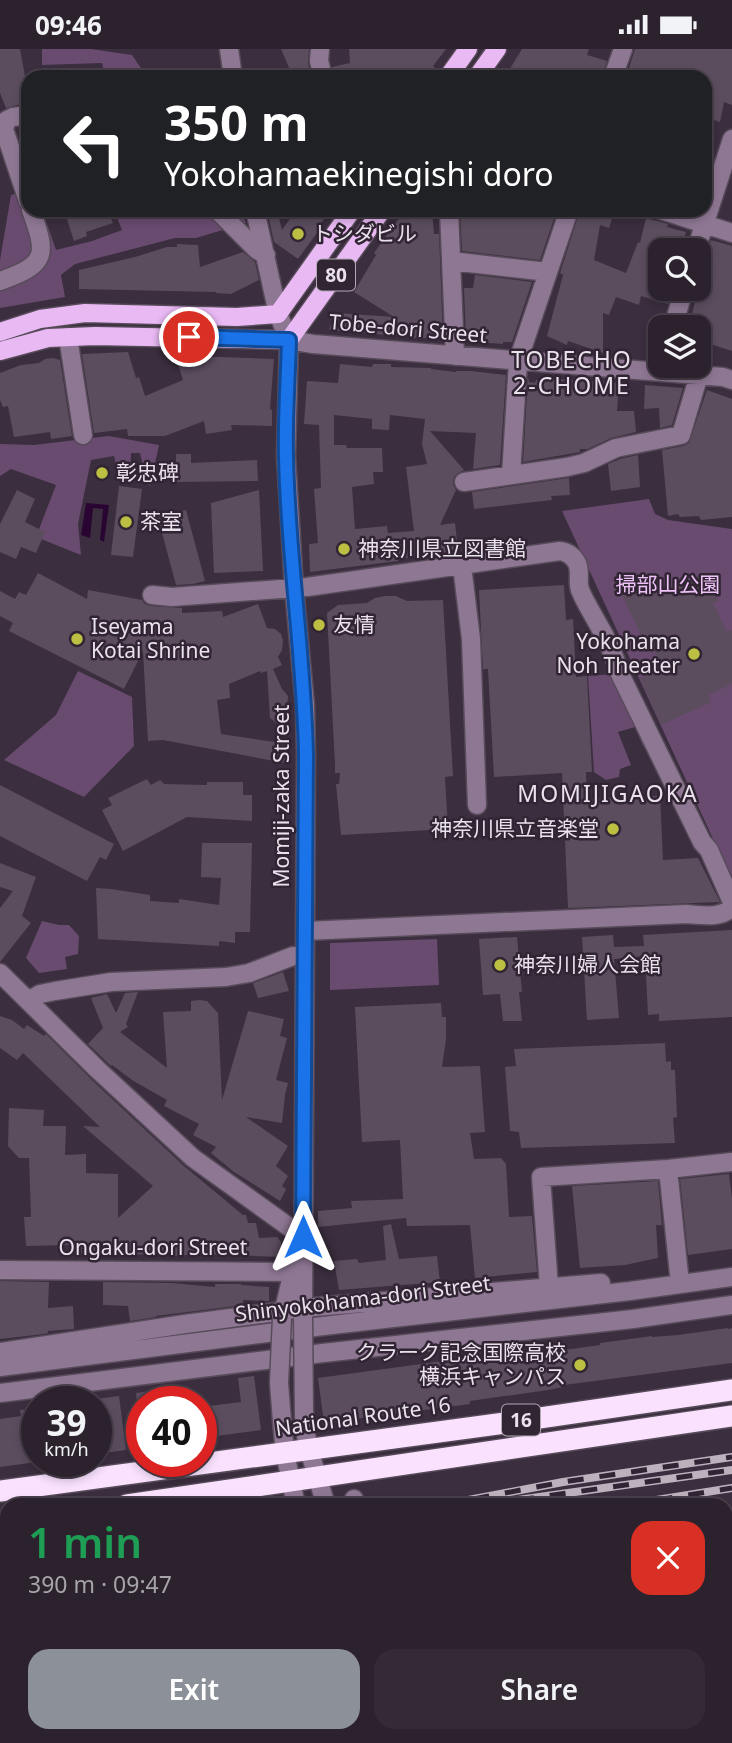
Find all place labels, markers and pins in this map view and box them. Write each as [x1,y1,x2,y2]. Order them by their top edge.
place label: トシダビル [312,219,417,247]
marker: トシダビル [290,226,306,242]
pin [159,307,219,367]
place label: 彰忠碑 [116,458,179,486]
marker: 彰忠碑 [94,465,110,481]
place label: 茶室 [140,507,182,535]
marker: 茶室 [118,514,134,530]
place label: 神奈川県立図書館 [358,534,526,562]
marker: 神奈川県立図書館 [336,541,352,557]
place label: 友情 [333,610,375,638]
place label: Iseyama Kotai Shrine [91,612,210,664]
marker: 友情 [311,617,327,633]
place label: Yokohama Noh Theater [557,627,680,679]
marker: Iseyama Kotai Shrine [69,631,85,647]
marker: Yokohama Noh Theater [686,646,702,662]
place label: 神奈川県立音楽堂 [431,814,599,842]
marker: 神奈川県立音楽堂 [605,821,621,837]
place label: 神奈川婦人会館 [514,950,661,978]
marker: 神奈川婦人会館 [492,957,508,973]
place label: クラーク記念国際高校 横浜キャンパス [356,1338,566,1390]
marker: クラーク記念国際高校 横浜キャンパス [572,1357,588,1373]

